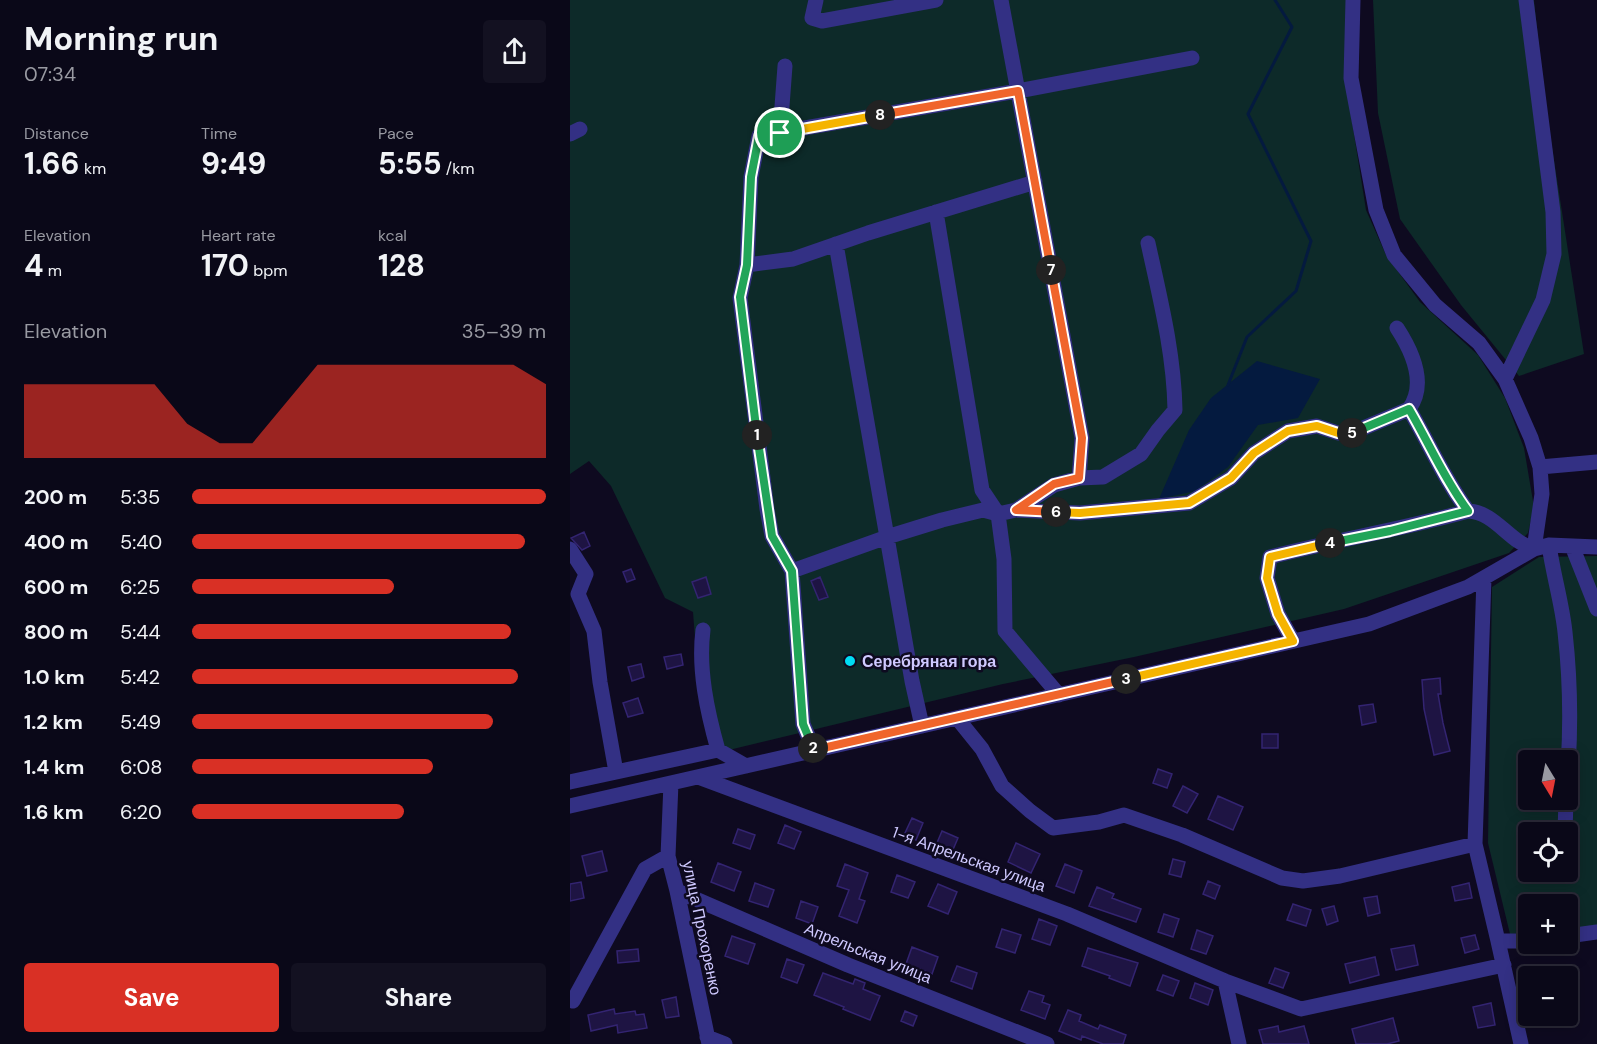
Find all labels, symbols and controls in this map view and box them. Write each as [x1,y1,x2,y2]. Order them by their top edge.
text: Morning run [24,17,218,60]
button: share [483,20,546,83]
text: 07:34 [24,61,76,87]
pin: 8 [865,100,895,130]
text: 8 [875,104,885,125]
pin [754,107,805,158]
icon: arrive [763,116,796,149]
text: Distance [24,123,89,144]
text: Time [201,123,237,144]
text: Pace [378,123,414,144]
text: 1.66 [24,144,80,183]
text: 9:49 [201,144,266,183]
text: 5:55 [378,144,442,183]
text: km [80,158,106,179]
text: /km [442,158,474,179]
text: Elevation [24,225,91,246]
text: Heart rate [201,225,276,246]
text: kcal [378,225,407,246]
text: 4 [24,246,44,285]
text: 170 [201,246,249,285]
text: 128 [378,246,425,285]
pin: 7 [1036,255,1066,285]
text: 7 [1047,259,1055,280]
text: m [44,260,62,281]
text: bpm [249,260,288,281]
text: Elevation [24,318,107,344]
text: 35–39 m [462,318,546,344]
pin: 5 [1337,418,1367,448]
pin: 1 [742,420,772,450]
text: 5 [1347,422,1357,443]
text: 1 [754,424,760,445]
text: 200 m [24,484,87,510]
text: 5:35 [120,484,160,510]
pin: 6 [1041,497,1071,527]
text: 6 [1051,501,1061,522]
pin: 4 [1315,528,1345,558]
text: 400 m [24,529,89,555]
text: 5:40 [120,529,162,555]
text: 4 [1325,532,1335,553]
text: 600 m [24,574,88,600]
text: 6:25 [120,574,160,600]
text: 800 m [24,619,88,645]
text: 5:44 [120,619,161,645]
place label: Серебряная гора [862,651,996,672]
marker: Серебряная гора [843,654,857,668]
text: 1.0 km [24,664,85,690]
text: 5:42 [120,664,160,690]
pin: 3 [1111,664,1141,694]
text: 3 [1121,668,1131,689]
text: 1.2 km [24,709,83,735]
text: 5:49 [120,709,161,735]
pin: 2 [798,733,828,763]
text: 2 [808,737,818,758]
north arrow [1518,750,1578,810]
map controls [1518,750,1578,1026]
text: 1.4 km [24,754,84,780]
text: 6:08 [120,754,162,780]
text: 1.6 km [24,799,83,825]
text: 6:20 [120,799,162,825]
street label: 1-я Апрельская улица [889,821,1049,897]
button: locate [1518,822,1578,882]
street label: улица Прохоренко [678,859,727,997]
button: + [1518,894,1578,954]
street label: Апрельская улица [801,918,935,988]
button: Save [24,963,279,1032]
button: Share [291,963,546,1032]
button: − [1518,966,1578,1026]

